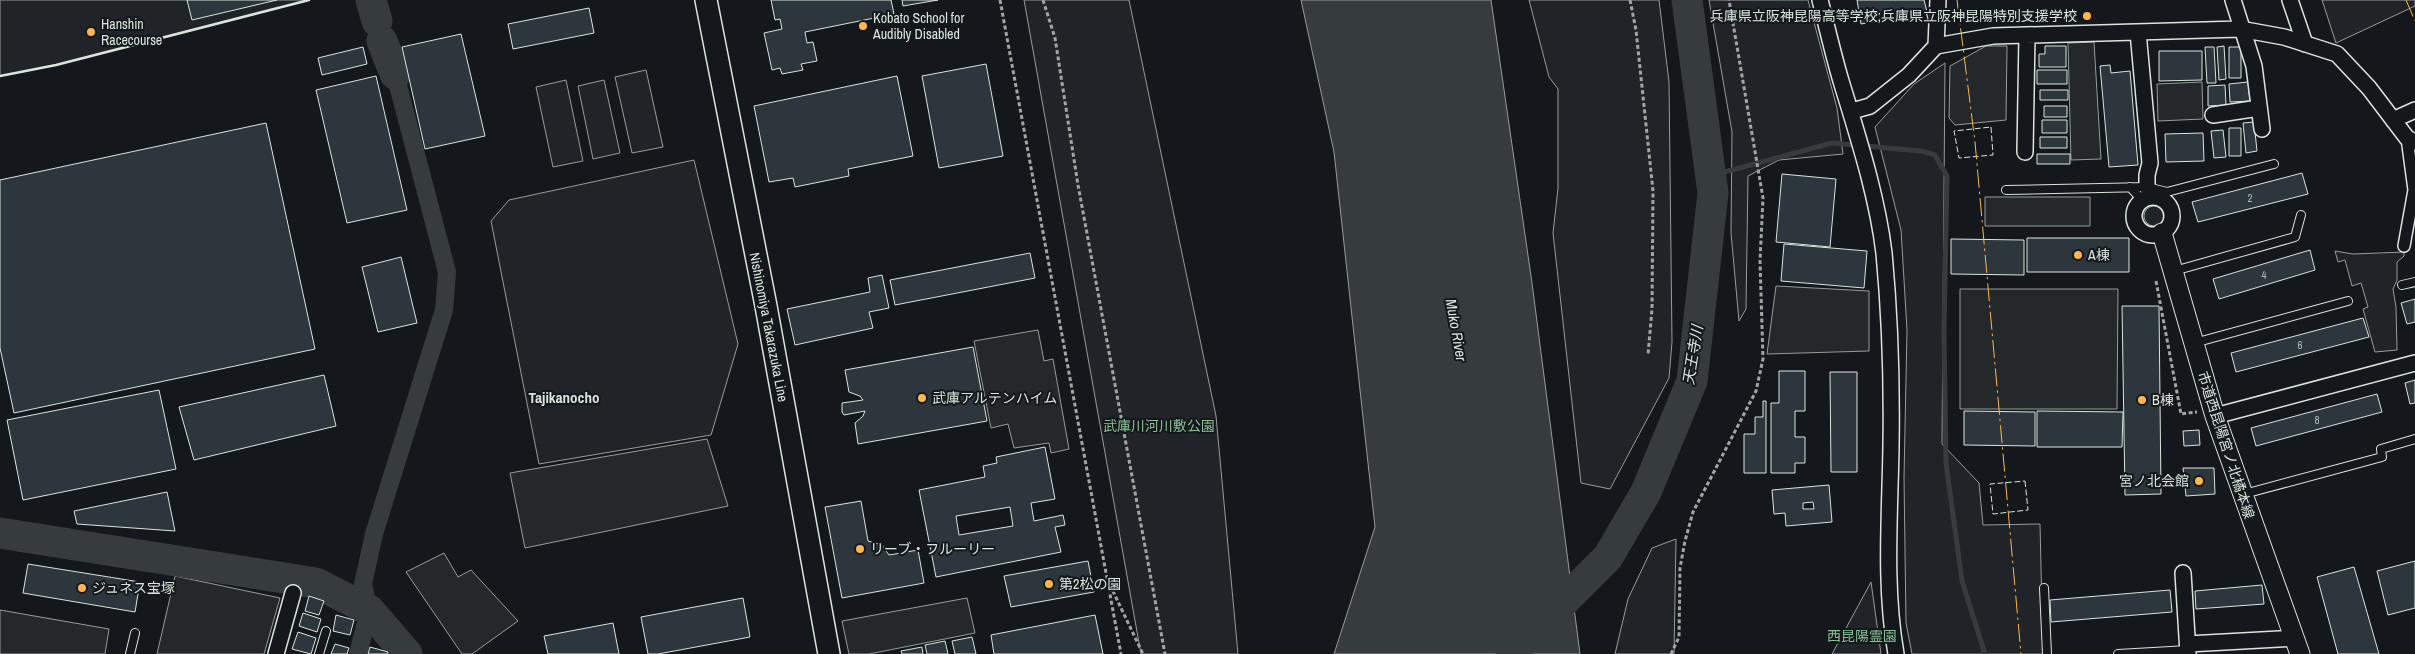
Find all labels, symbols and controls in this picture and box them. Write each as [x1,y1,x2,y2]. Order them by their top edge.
place label: 兵庫県立阪神昆陽高等学校;兵庫県立阪神昆陽特別支援学校 [1710,7,2077,25]
place label: Kobato School for Audibly Disabled [872,9,964,43]
marker: 兵庫県立阪神昆陽高等学校;兵庫県立阪神昆陽特別支援学校 [2081,10,2093,22]
place label: Hanshin Racecourse [101,15,162,49]
marker: Kobato School for Audibly Disabled [857,20,869,32]
marker: Hanshin Racecourse [85,26,97,38]
house number: 2 [2247,191,2253,205]
place label: A棟 [2087,246,2110,264]
marker: A棟 [2072,249,2084,261]
street label: Nishinomiya Takarazuka Line [746,251,792,403]
house number: 4 [2261,268,2267,282]
water label: Muko River [1441,297,1472,364]
water label: 天王寺川 [1677,322,1708,386]
house number: 6 [2297,338,2303,352]
street label: 市道西昆陽宮ノ北橘本線 [2194,369,2258,521]
district label: Tajikanocho [529,387,599,408]
place label: 武庫アルテンハイム [932,389,1057,407]
place label: B棟 [2152,391,2174,409]
marker: 武庫アルテンハイム [916,392,928,404]
marker: B棟 [2136,394,2148,406]
house number: 8 [2314,413,2320,427]
park label: 武庫川河川敷公園 [1103,417,1215,435]
place label: 宮ノ北会館 [2119,472,2189,490]
marker: 宮ノ北会館 [2193,475,2205,487]
place label: リーブ・フルーリー [870,540,995,558]
marker: リーブ・フルーリー [854,543,866,555]
place label: 第2松の園 [1059,575,1121,593]
marker: 第2松の園 [1043,578,1055,590]
place label: ジュネス宝塚 [92,579,175,597]
marker: ジュネス宝塚 [76,582,88,594]
park label: 西昆陽霊園 [1827,627,1897,645]

